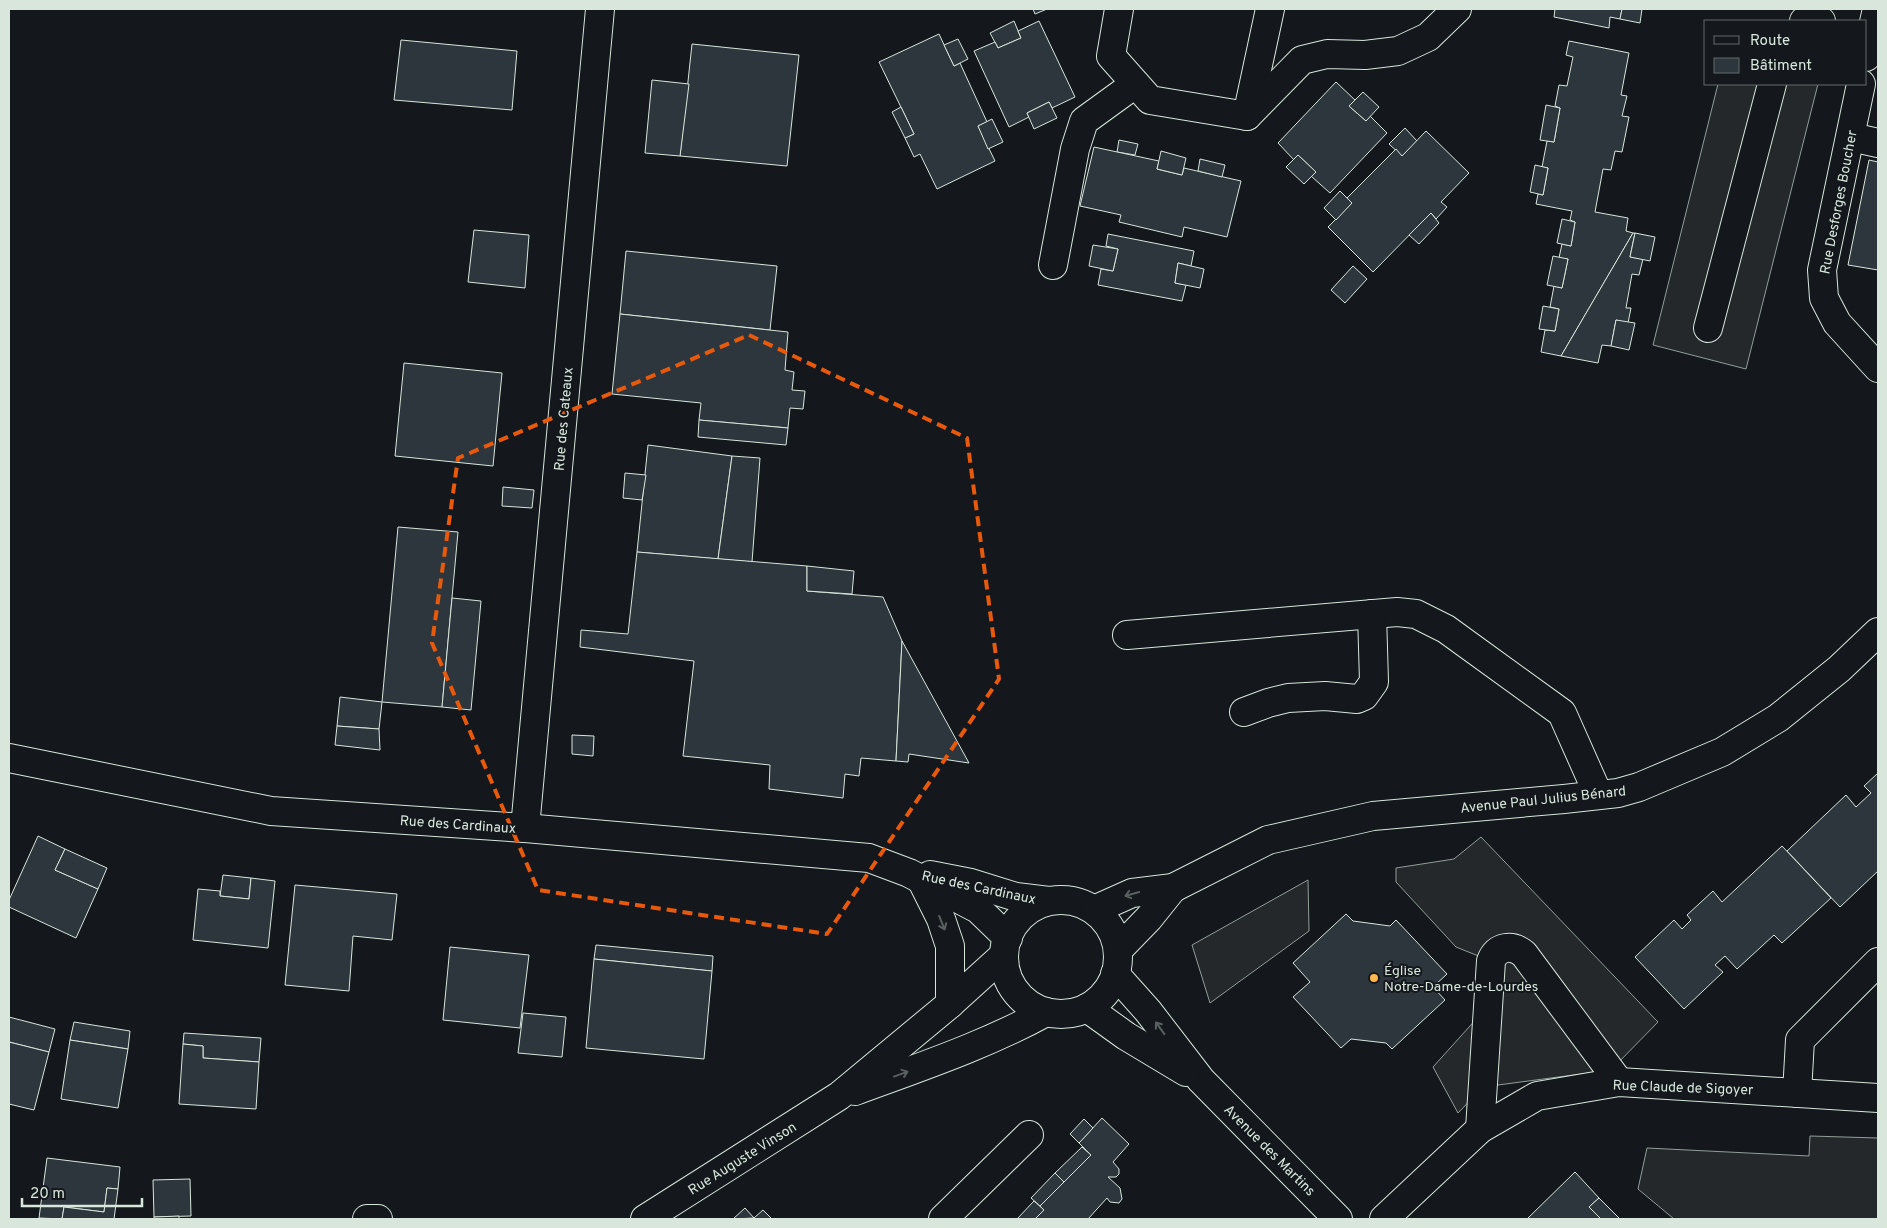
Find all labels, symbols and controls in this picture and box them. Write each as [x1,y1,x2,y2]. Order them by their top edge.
legend [1704,20,1867,85]
text: Route [1750,32,1790,51]
text: Bâtiment [1750,57,1812,76]
street label: Rue Desforges Boucher [1817,128,1862,276]
street label: Rue des Cateaux [551,366,578,472]
street label: Avenue Paul Julius Bénard [1459,783,1627,818]
street label: Rue des Cardinaux [399,813,517,838]
street label: Rue des Cardinaux [920,868,1037,909]
one-way arrow [1124,890,1140,900]
one-way arrow [937,915,947,930]
place label: Église Notre-Dame-de-Lourdes [1384,962,1538,996]
marker: Église Notre-Dame-de-Lourdes [1368,972,1380,984]
one-way arrow [1155,1021,1165,1035]
one-way arrow [893,1069,909,1078]
street label: Rue Claude de Sigoyer [1612,1078,1754,1099]
street label: Avenue des Martins [1220,1102,1318,1200]
street label: Rue Auguste Vinson [685,1119,800,1200]
scale bar [22,1176,142,1208]
text: 20 m [30,1185,65,1204]

